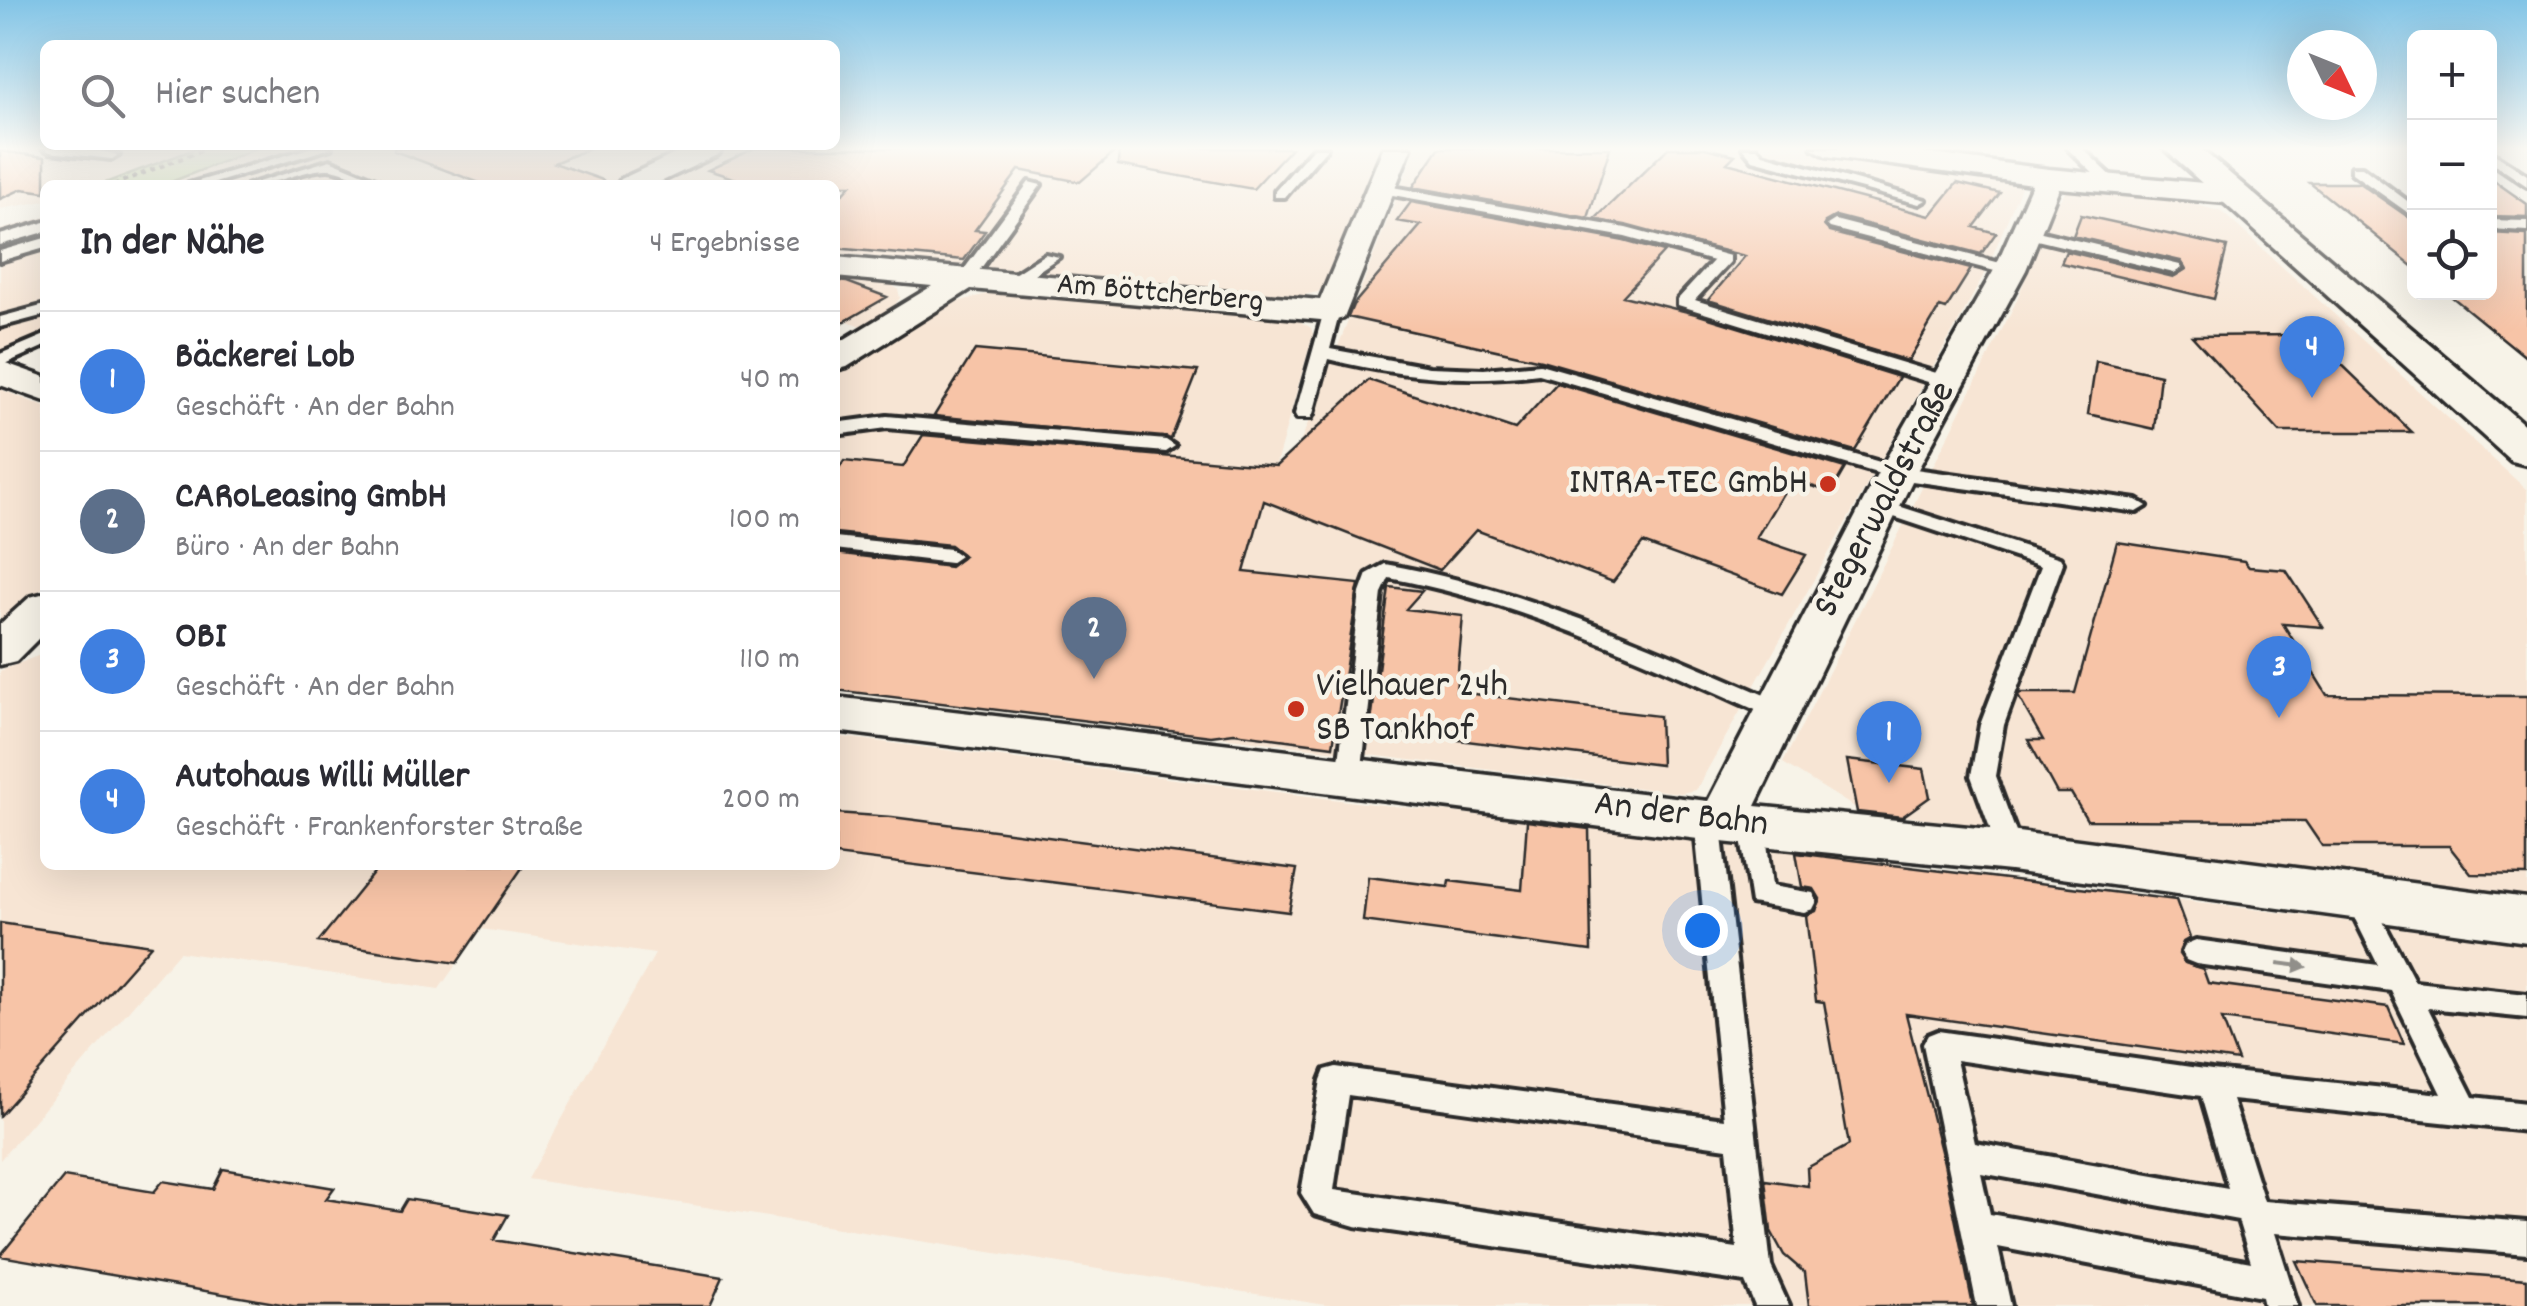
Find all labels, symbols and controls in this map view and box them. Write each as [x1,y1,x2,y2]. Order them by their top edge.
north arrow [2287,30,2377,120]
map controls [2407,30,2497,300]
button: + [2407,30,2497,120]
search box [40,40,840,150]
icon: search [75,68,130,123]
text: Hier suchen [155,68,320,123]
button: − [2407,120,2497,210]
button: locate [2407,210,2497,300]
text: In der Nähe [80,215,265,275]
text: 4 Ergebnisse [649,222,800,268]
street label: Am Böttcherberg [1055,263,1265,327]
pin: 4 [2280,316,2344,398]
text: Bäckerei Lob [175,331,355,386]
text: 1 [109,358,116,404]
text: 40 m [740,358,800,404]
street label: Stegerwaldstraße [1800,372,1972,628]
text: Geschäft · An der Bahn [175,386,455,432]
place label: INTRA-TEC GmbH [1569,457,1808,512]
text: CARoLeasing GmbH [175,471,447,526]
marker: INTRA-TEC GmbH [1817,473,1839,495]
text: 2 [106,498,119,544]
text: 100 m [729,498,800,544]
text: Büro · An der Bahn [175,526,400,572]
pin: 2 [1062,596,1126,679]
text: OBI [175,611,227,666]
pin: 3 [2246,636,2312,718]
text: 3 [105,638,120,684]
text: 110 m [739,638,800,684]
place label: Vielhauer 24h SB Tankhof [1316,660,1508,759]
text: Geschäft · An der Bahn [175,666,455,712]
marker: Vielhauer 24h SB Tankhof [1285,698,1307,720]
pin: 1 [1856,700,1922,783]
text: Autohaus Willi Müller [175,751,469,806]
text: 4 [106,778,119,824]
text: 200 m [722,778,800,824]
street label: An der Bahn [1591,778,1771,854]
text: Geschäft · Frankenforster Straße [175,806,583,852]
your location [1677,905,1728,956]
one-way arrow [2277,957,2309,973]

